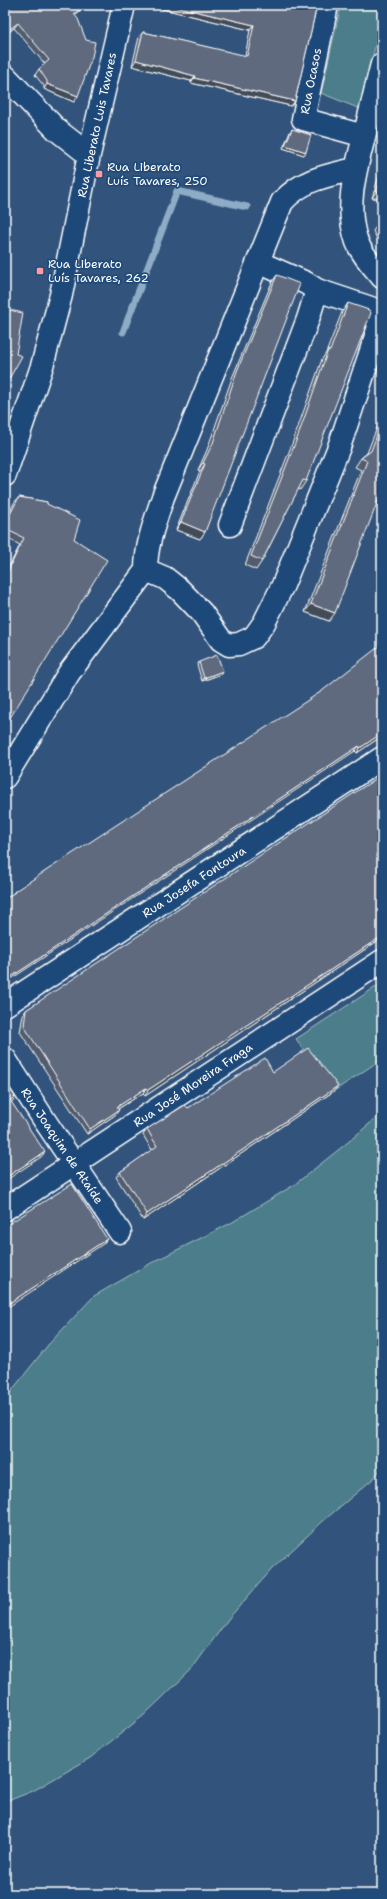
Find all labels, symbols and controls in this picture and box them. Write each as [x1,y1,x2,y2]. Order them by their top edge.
street label: Rua Ocasos [297,46,325,115]
street label: Rua Liberato Luis Tavares [74,51,120,199]
place label: Rua Liberato Luís Tavares, 250 [107,159,208,189]
marker: Rua Liberato Luís Tavares, 250 [94,169,104,179]
place label: Rua Liberato Luís Tavares, 262 [48,256,149,286]
marker: Rua Liberato Luís Tavares, 262 [35,266,45,276]
street label: Rua Josefa Fontoura [139,842,249,921]
street label: Rua José Moreira Fraga [130,1039,256,1131]
street label: Rua Joaquim de Ataíde [17,1085,107,1207]

